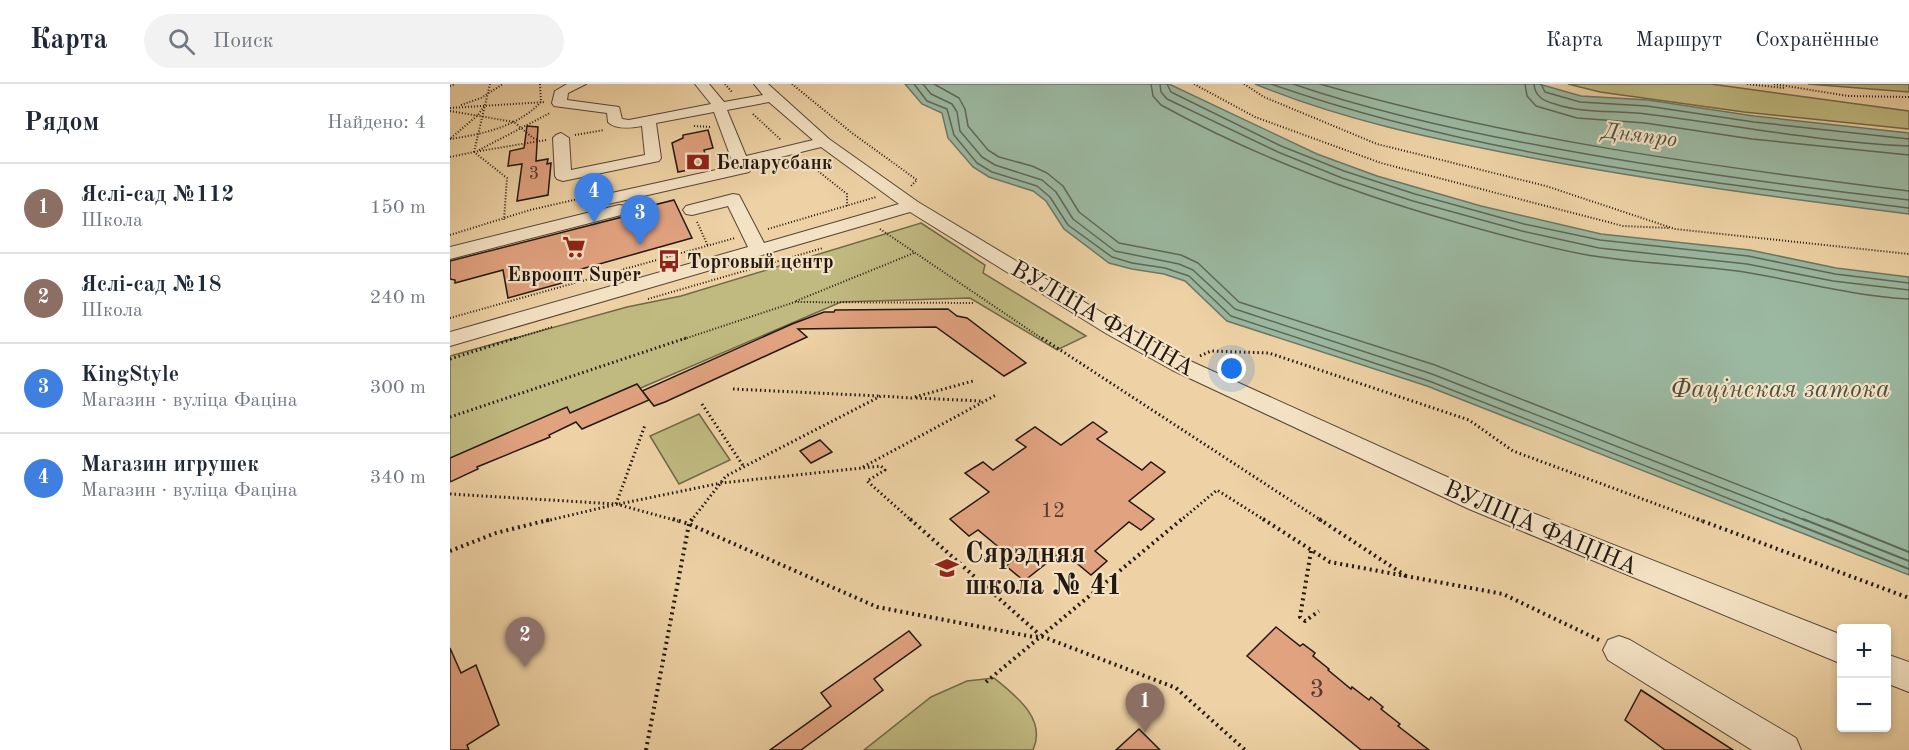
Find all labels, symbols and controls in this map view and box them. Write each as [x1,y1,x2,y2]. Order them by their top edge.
search box [144,14,564,68]
icon: search [165,25,198,58]
text: Карта [30,27,108,55]
text: Поиск [213,30,274,52]
text: Карта [1546,30,1603,51]
text: Маршрут [1636,30,1722,51]
text: Сохранённые [1755,30,1879,51]
text: Рядом [24,110,99,136]
text: Найдено: 4 [327,113,426,133]
water label: Дняпро [1598,120,1678,151]
bank icon: Беларусбанк [685,149,711,175]
place label: Беларусбанк [716,154,833,174]
house number: 3 [529,165,539,183]
pin: 4 [574,174,614,223]
text: Яслі-сад №112 [81,184,234,206]
pin: 3 [620,196,660,245]
text: 1 [38,198,49,218]
text: 150 m [370,198,426,218]
text: Школа [81,211,143,231]
supermarket icon: Евроопт Super [561,234,587,260]
bus stop icon: Торговый центр [656,248,682,274]
place label: Торговый центр [687,253,834,273]
street label: ВУЛІЦА ФАЦІНА [1006,258,1198,382]
place label: Евроопт Super [507,266,641,286]
text: Яслі-сад №18 [81,274,222,296]
text: 2 [38,288,49,308]
text: 240 m [370,288,426,308]
text: Школа [81,301,143,321]
your location [1217,354,1246,383]
text: KingStyle [81,364,179,386]
water label: Фацінская затока [1670,377,1890,403]
text: 3 [38,378,49,398]
text: 300 m [370,378,426,398]
text: Магазин · вуліца Фаціна [81,391,298,411]
text: Магазин игрушек [81,454,259,476]
text: 4 [38,468,49,488]
text: 340 m [370,468,426,488]
street label: ВУЛІЦА ФАЦІНА [1440,477,1640,580]
text: Магазин · вуліца Фаціна [81,481,298,501]
house number: 12 [1041,501,1065,522]
place label: Сярэдняя школа № 41 [965,540,1122,601]
school or university icon: Сярэдняя школа № 41 [934,555,960,581]
pin: 2 [506,618,544,667]
map controls [1837,624,1891,732]
button: + [1837,624,1891,678]
house number: 3 [1309,677,1325,703]
button: − [1837,678,1891,732]
pin: 1 [1126,684,1164,733]

